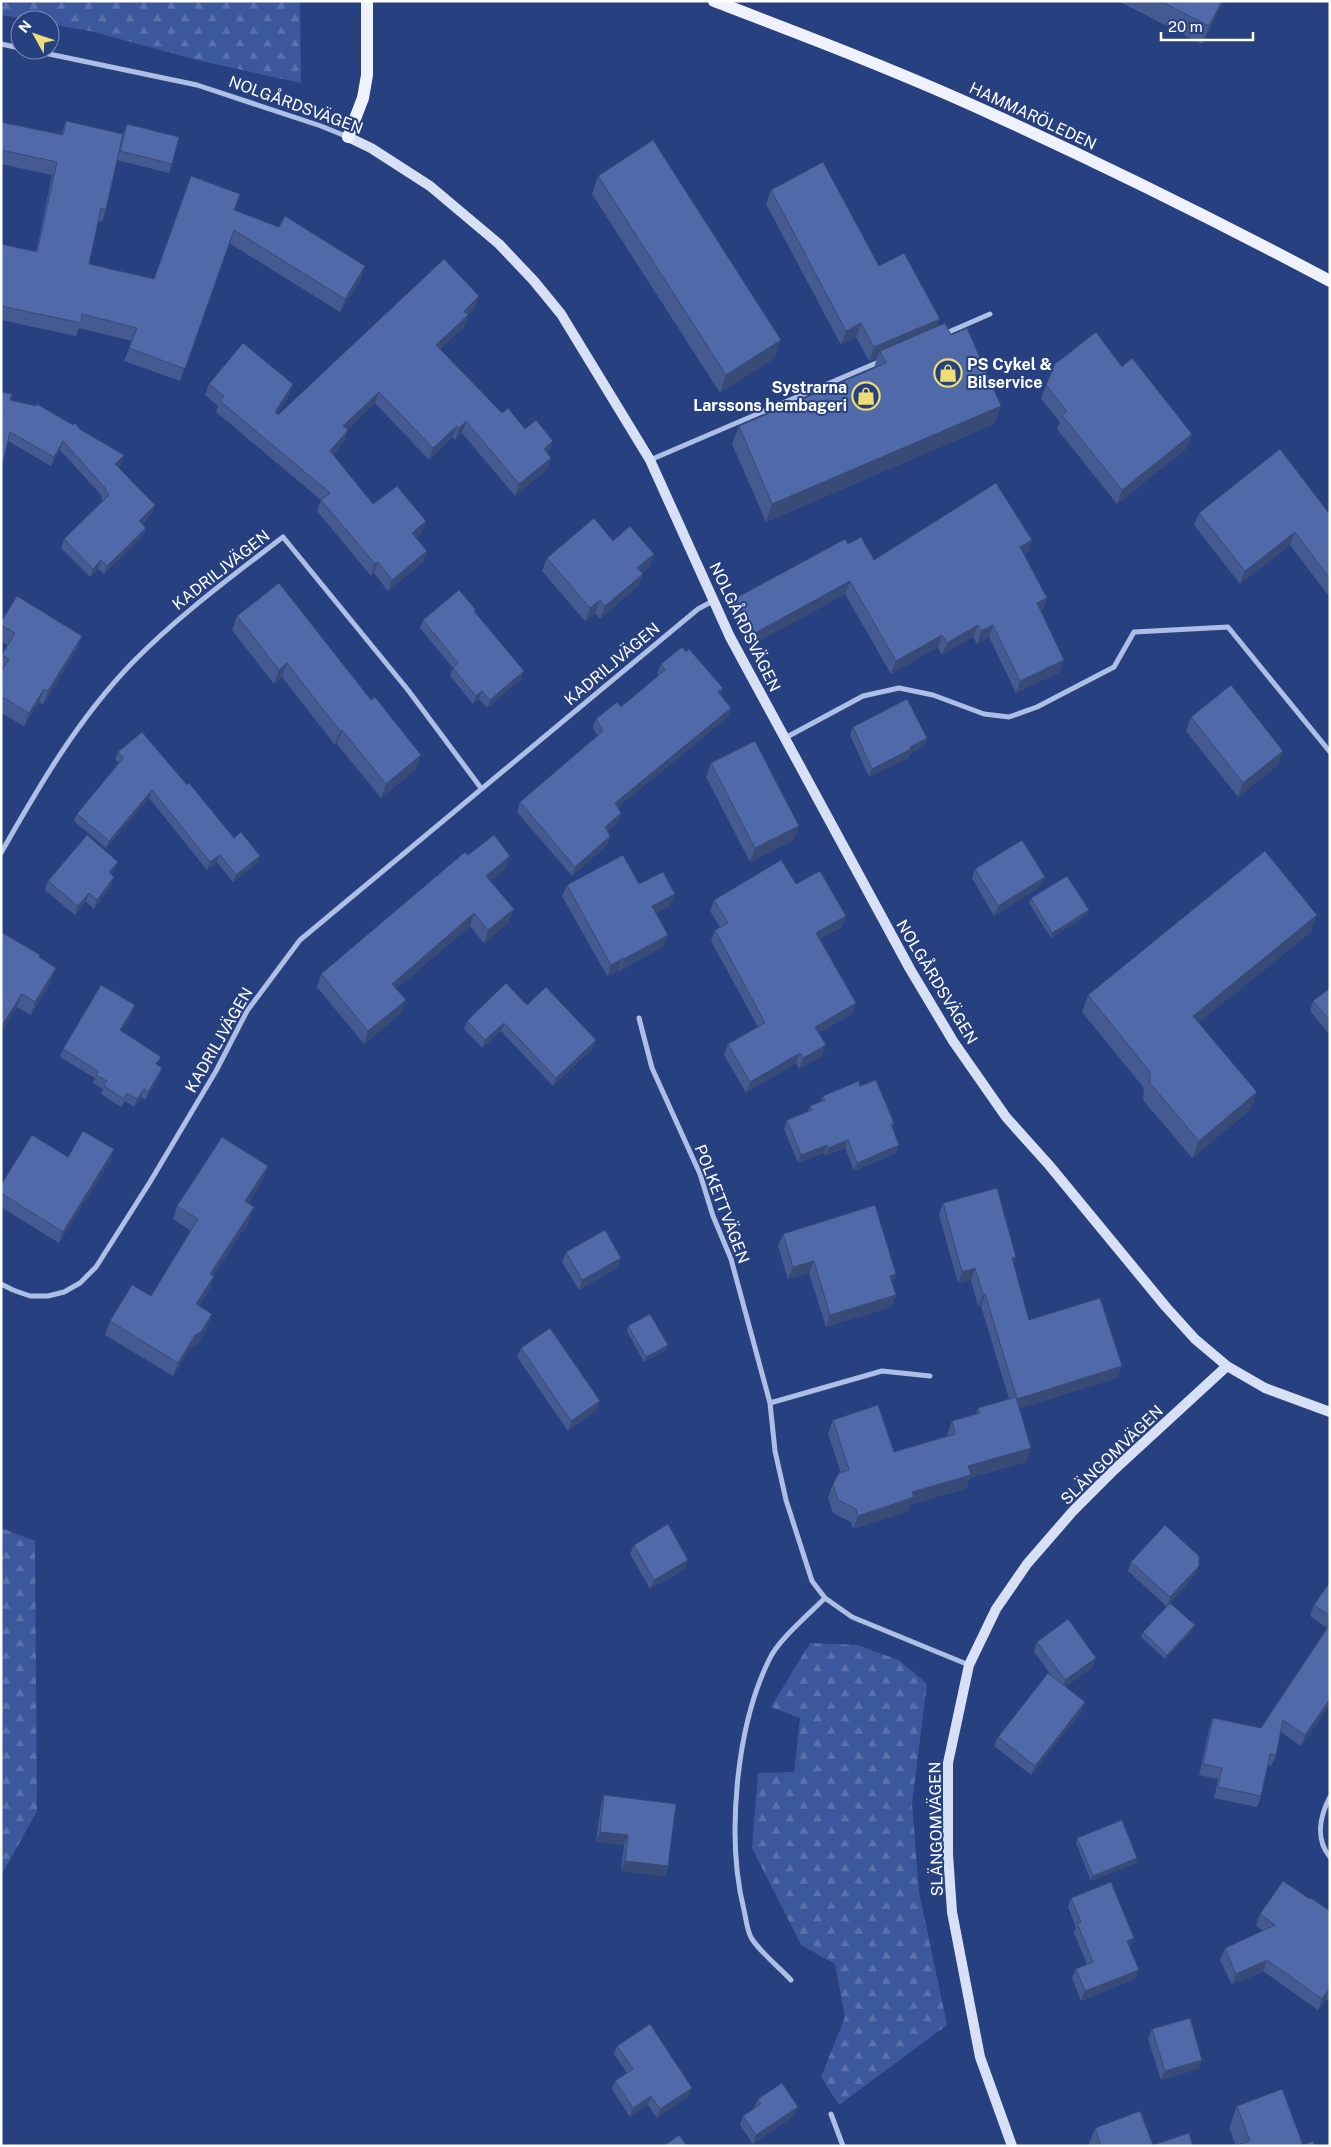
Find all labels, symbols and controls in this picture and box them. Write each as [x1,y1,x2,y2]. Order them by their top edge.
north arrow [10,10,60,60]
scale bar [1161,10,1254,42]
text: N [15,17,35,36]
text: 20 m [1168,18,1203,35]
street label: NOLGÅRDSVÄGEN [226,70,366,138]
street label: HAMMARÖLEDEN [966,77,1100,154]
place label: PS Cykel & Bilservice [967,355,1052,392]
shop icon: PS Cykel & Bilservice [933,358,963,388]
place label: Systrarna Larssons hembageri [693,378,847,415]
shop icon: Systrarna Larssons hembageri [851,381,881,411]
street label: KADRILJVÄGEN [168,525,273,614]
street label: NOLGÅRDSVÄGEN [705,558,786,695]
street label: KADRILJVÄGEN [560,618,663,709]
street label: NOLGÅRDSVÄGEN [892,915,983,1048]
street label: KADRILJVÄGEN [180,983,257,1096]
street label: POLKETTVÄGEN [691,1141,754,1266]
street label: SLÄNGOMVÄGEN [1056,1401,1167,1509]
street label: SLÄNGOMVÄGEN [924,1761,947,1897]

